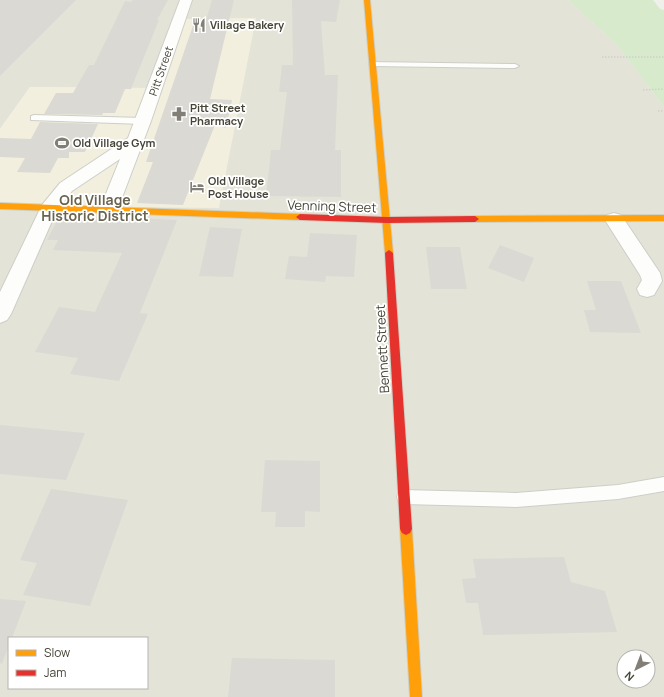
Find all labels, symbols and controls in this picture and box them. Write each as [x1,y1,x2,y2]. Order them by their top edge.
restaurant icon: Village Bakery [191,17,207,33]
place label: Village Bakery [210,17,285,32]
street label: Pitt Street [145,44,176,98]
place label: Pitt Street Pharmacy [190,100,246,128]
pharmacy icon: Pitt Street Pharmacy [171,106,187,122]
sports icon: Old Village Gym [54,135,70,151]
place label: Old Village Gym [73,135,156,150]
place label: Old Village Post House [208,173,269,201]
hotel icon: Old Village Post House [189,179,205,195]
district label: Old Village Historic District [41,190,149,225]
street label: Venning Street [287,195,377,217]
street label: Bennett Street [371,304,393,394]
legend [8,637,148,689]
text: Slow [44,644,70,661]
north arrow [616,649,656,689]
text: Jam [44,664,66,681]
text: N [621,669,637,685]

